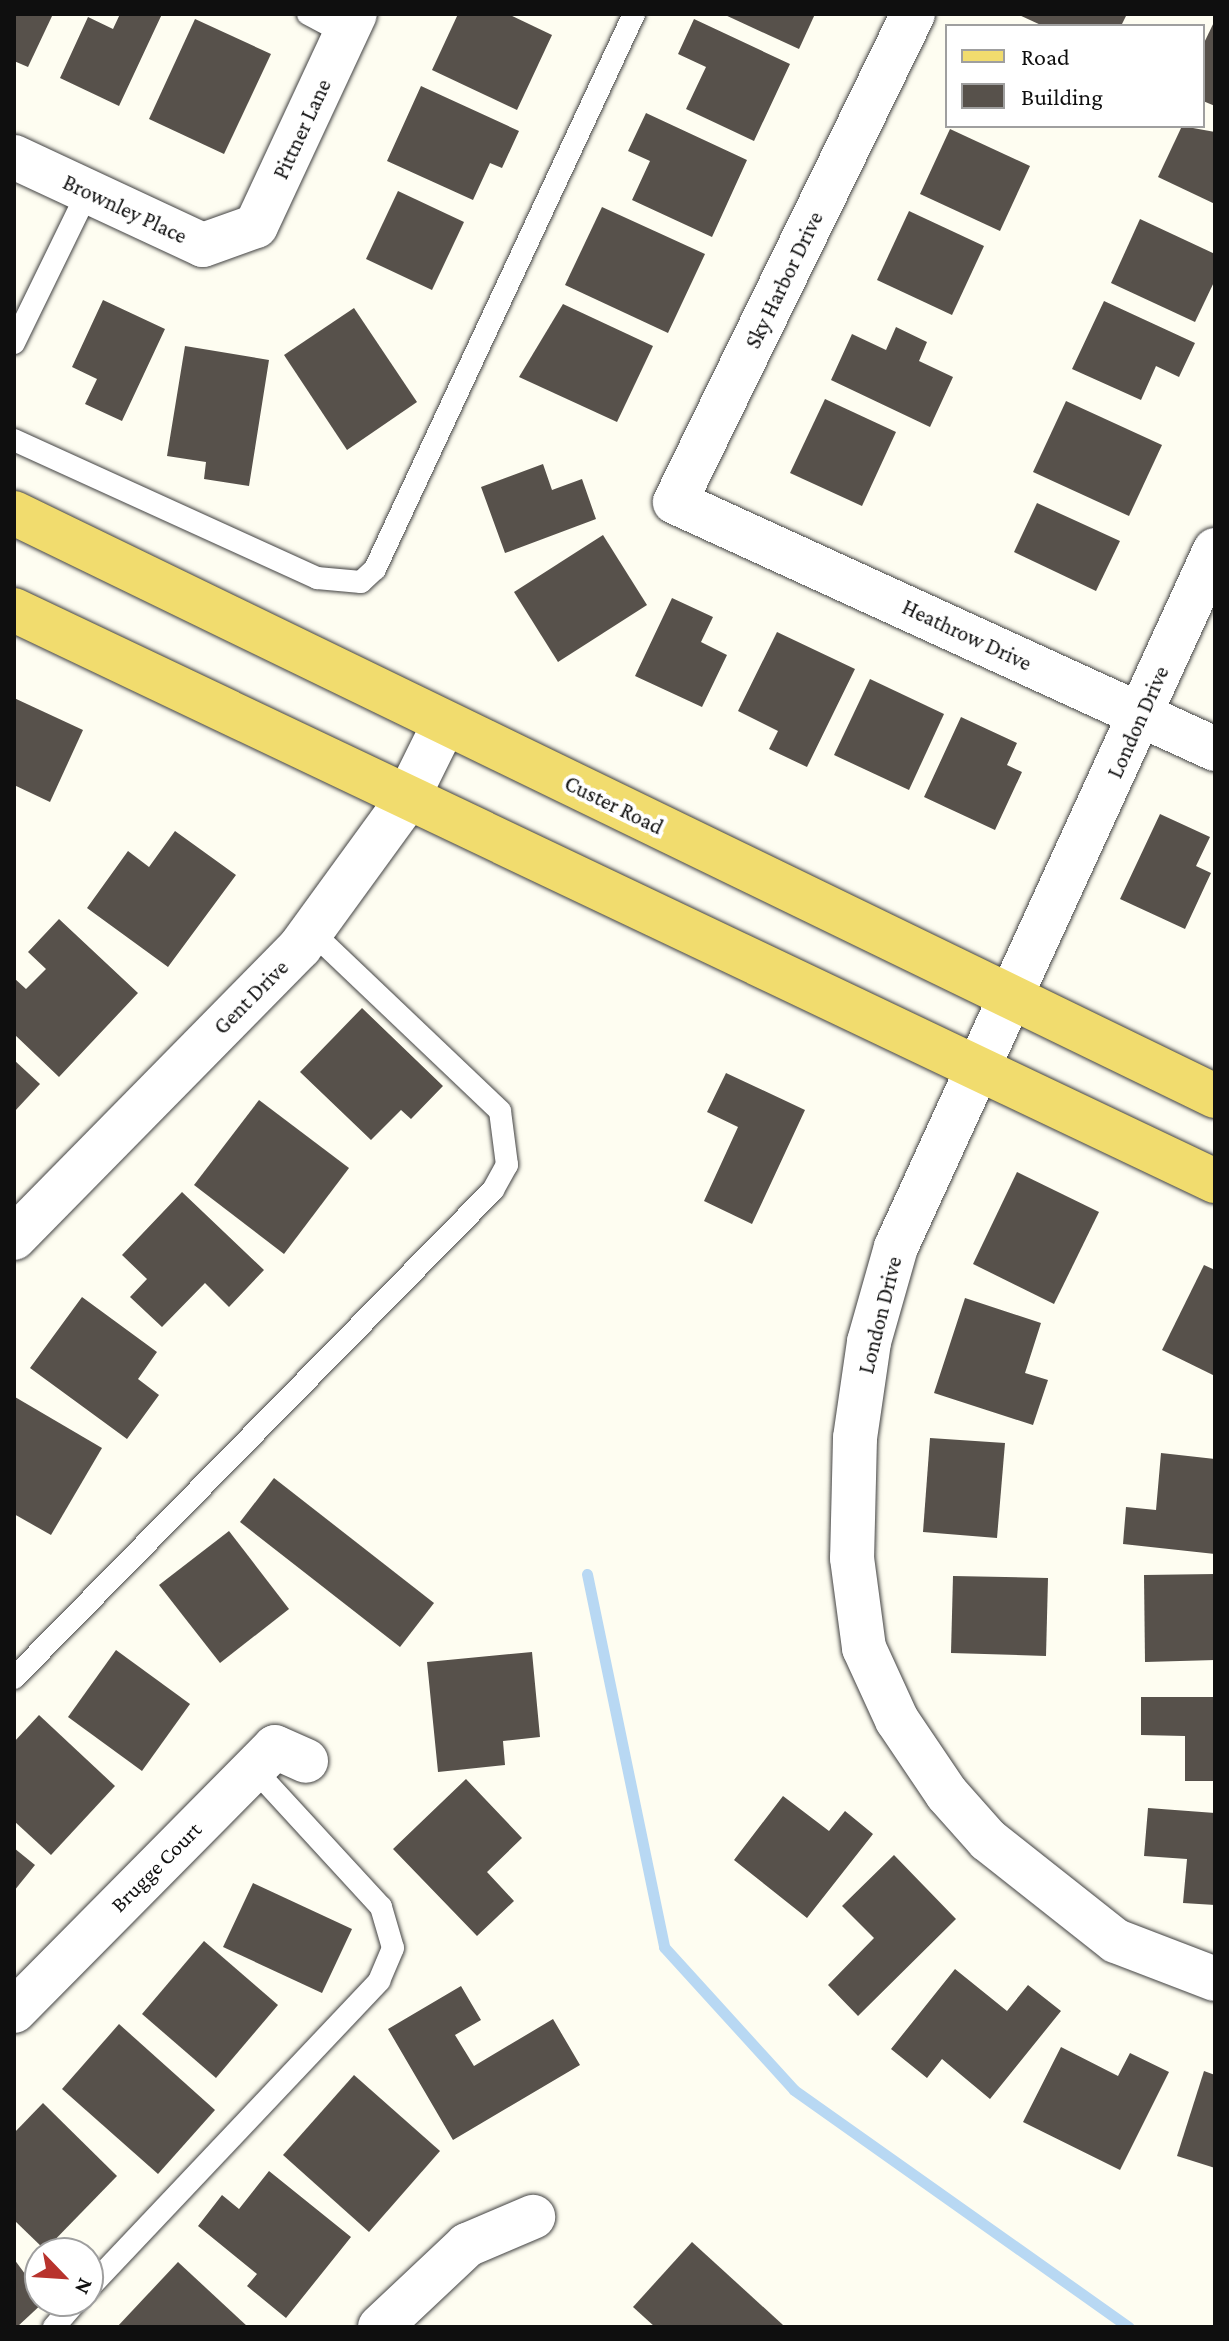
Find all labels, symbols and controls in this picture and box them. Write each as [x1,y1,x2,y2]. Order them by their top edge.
legend [945,24,1205,128]
text: Road [1021,43,1070,70]
street label: Pittner Lane [267,75,337,183]
text: Building [1021,83,1103,110]
street label: Brownley Place [59,169,191,249]
street label: Sky Harbor Drive [739,207,829,353]
street label: Heathrow Drive [898,594,1036,676]
street label: London Drive [1102,662,1174,782]
street label: Custer Road [560,770,668,840]
street label: Gent Drive [208,954,294,1040]
street label: London Drive [853,1254,907,1376]
street label: Brugge Court [105,1816,207,1918]
north arrow [24,2237,104,2317]
text: N [70,2274,99,2299]

